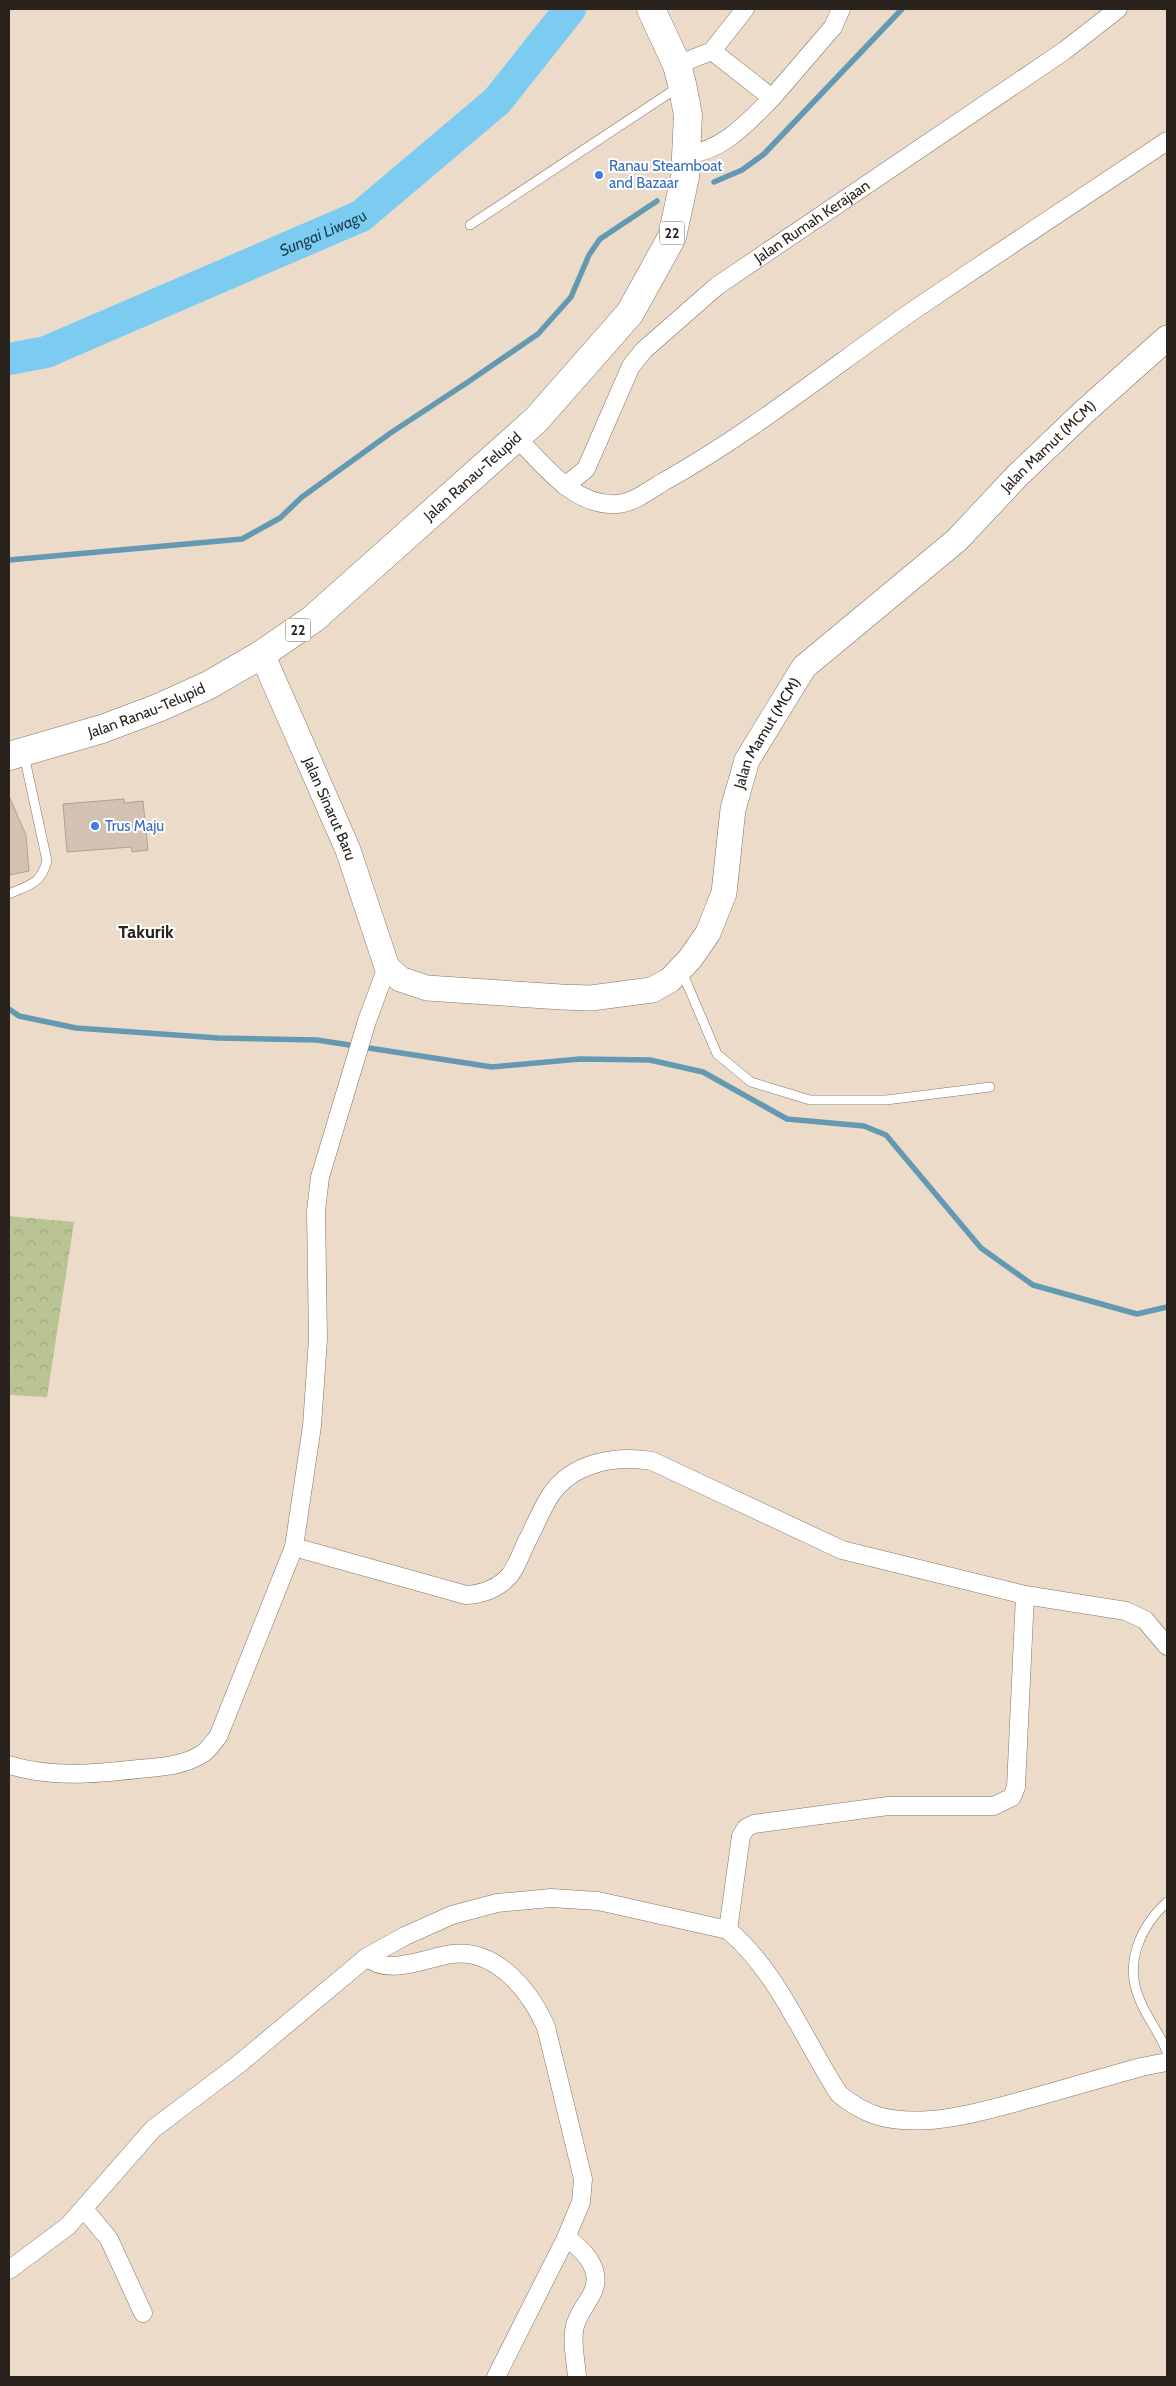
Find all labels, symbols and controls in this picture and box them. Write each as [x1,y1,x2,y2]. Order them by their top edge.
place label: Ranau Steamboat and Bazaar [609,157,722,192]
marker: Ranau Steamboat and Bazaar [593,169,605,181]
street label: Jalan Rumah Kerajaan [750,176,873,268]
water label: Sungai Liwagu [277,206,371,260]
road number: 22 [660,222,684,244]
street label: Jalan Mamut (MCM) [997,397,1100,497]
street label: Jalan Ranau-Telupid [420,428,525,525]
road number: 22 [286,618,310,642]
street label: Jalan Mamut (MCM) [730,674,804,792]
street label: Jalan Ranau-Telupid [85,679,208,742]
street label: Jalan Sinarut Baru [299,754,360,863]
place label: Trus Maju [105,817,164,835]
marker: Trus Maju [89,820,101,832]
district label: Takurik [118,921,174,943]

